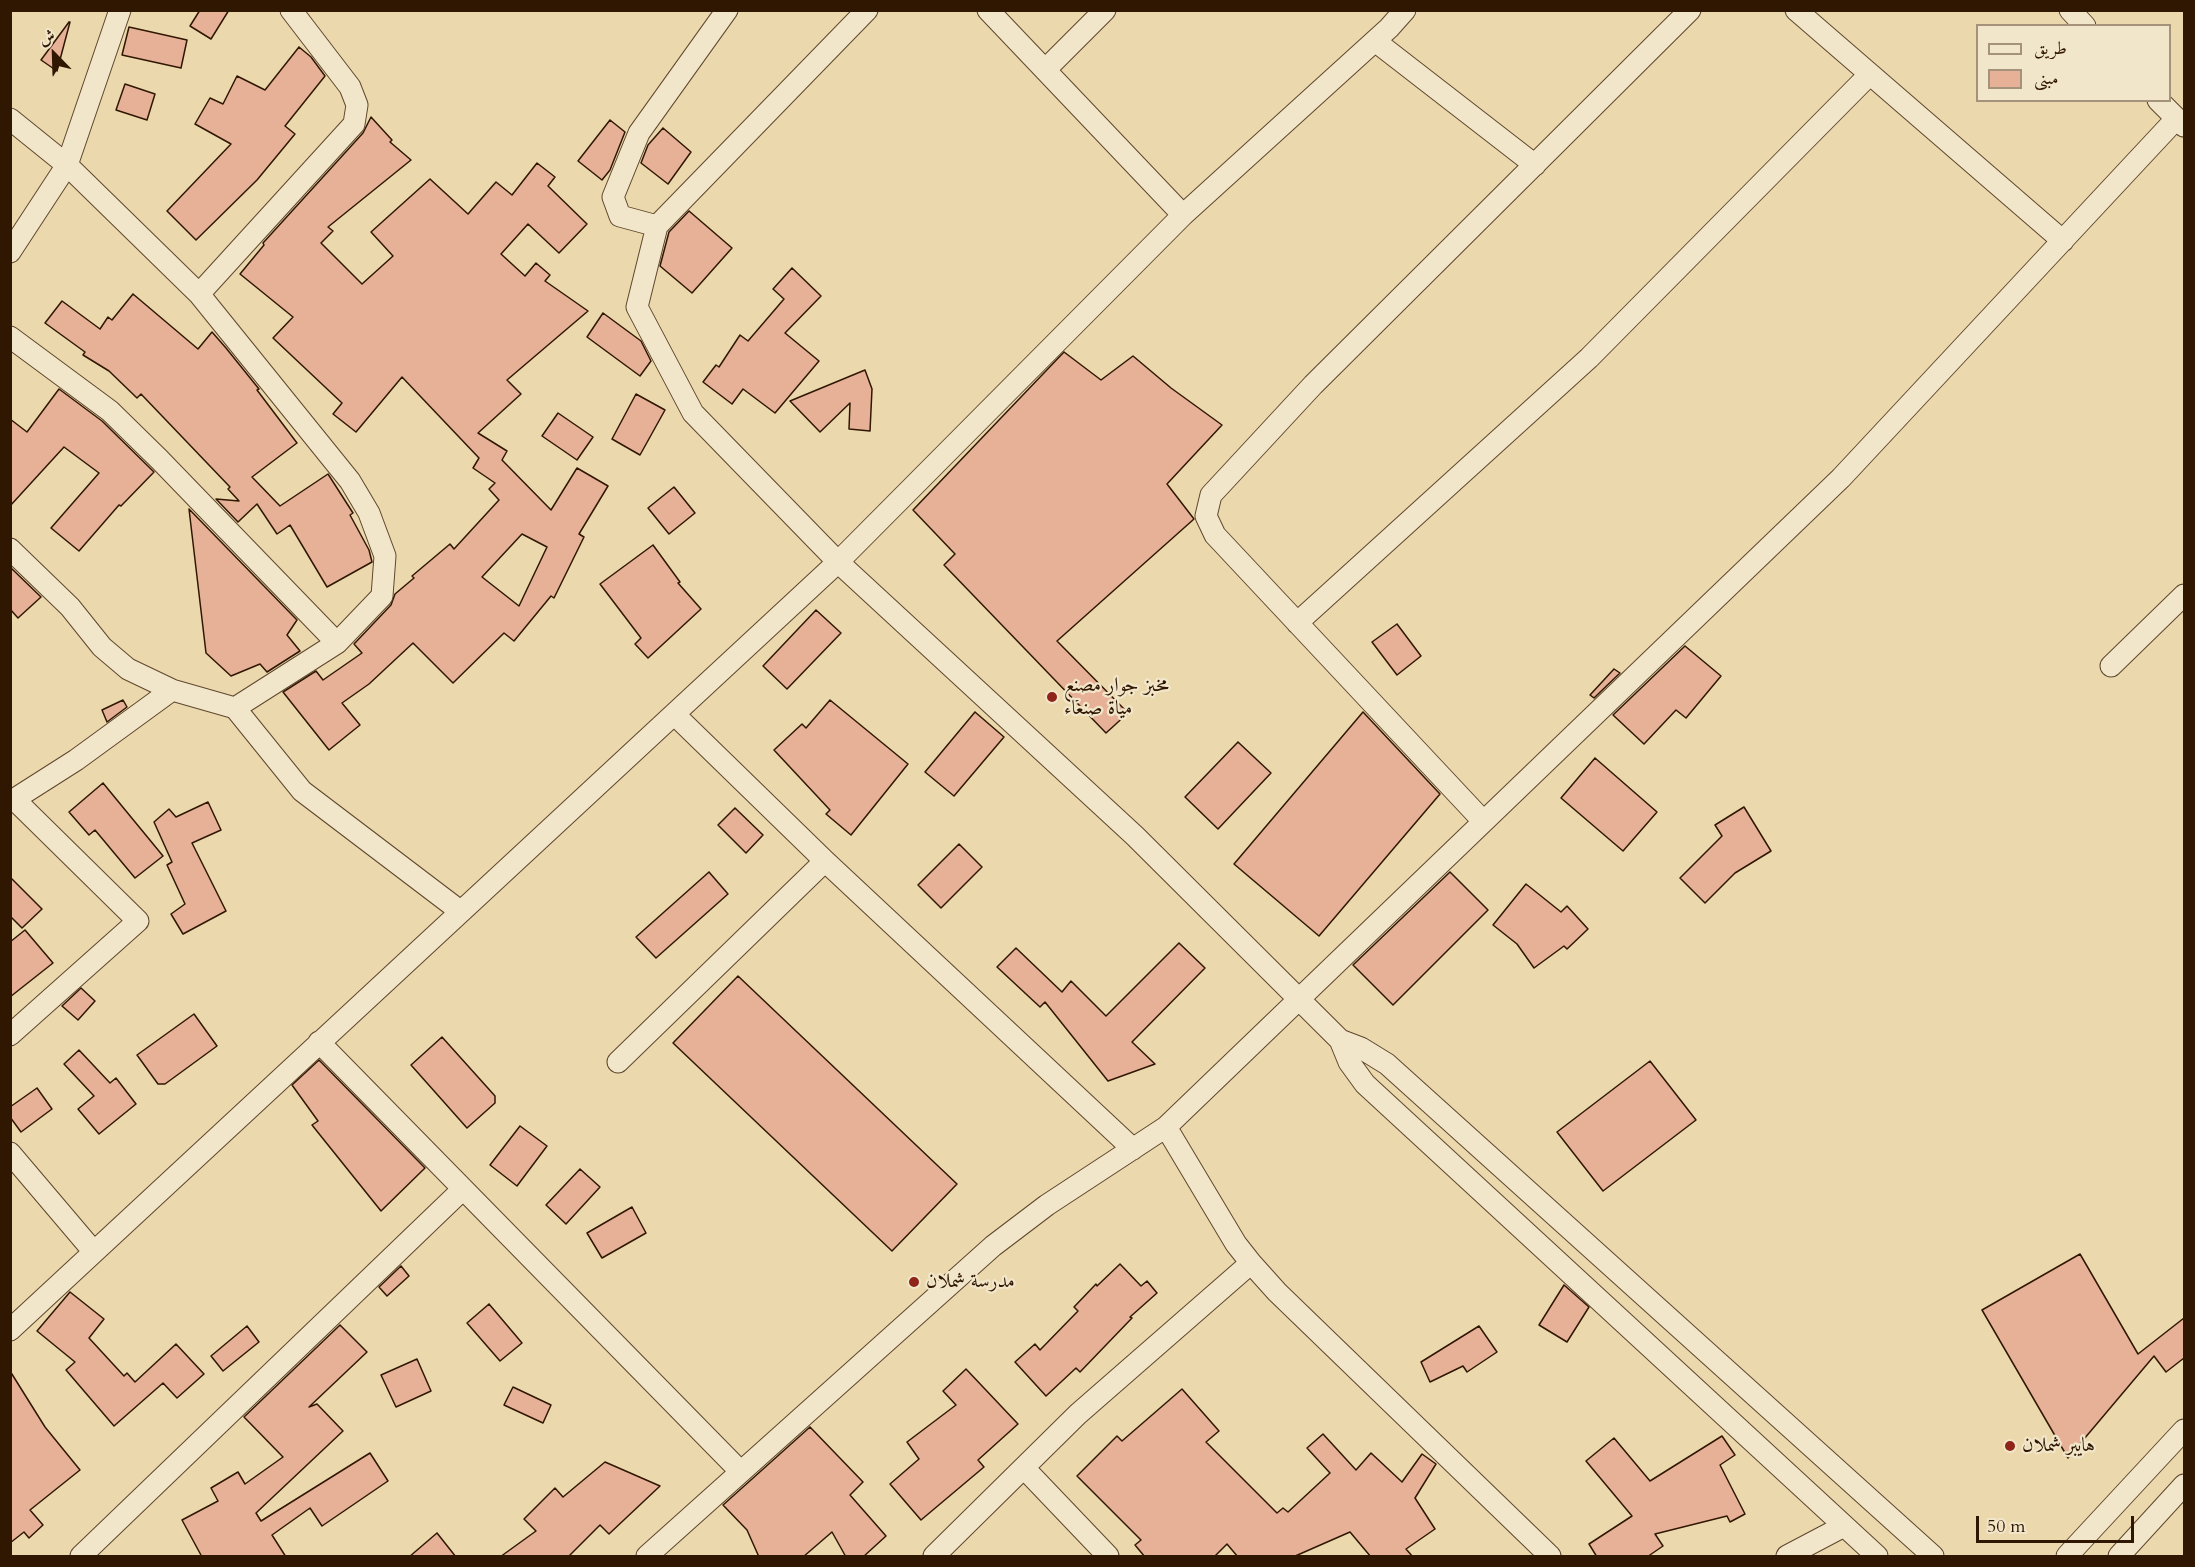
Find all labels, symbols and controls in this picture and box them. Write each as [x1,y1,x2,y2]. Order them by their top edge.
north arrow [24,24,84,84]
text: ش [35,24,59,51]
legend [1976,24,2171,102]
text: طريق [2034,36,2067,61]
text: مبنى [2034,66,2059,91]
place label: مخبز جوار مصنع مياة صنعاء [1064,674,1169,721]
marker: مخبز جوار مصنع مياة صنعاء [1045,690,1059,704]
place label: مدرسة شملان [926,1270,1015,1294]
marker: مدرسة شملان [907,1275,921,1289]
place label: هايبر شملان [2022,1434,2095,1458]
marker: هايبر شملان [2003,1439,2017,1453]
scale bar [1979,1504,2136,1542]
text: 50 m [1987,1514,2026,1539]

